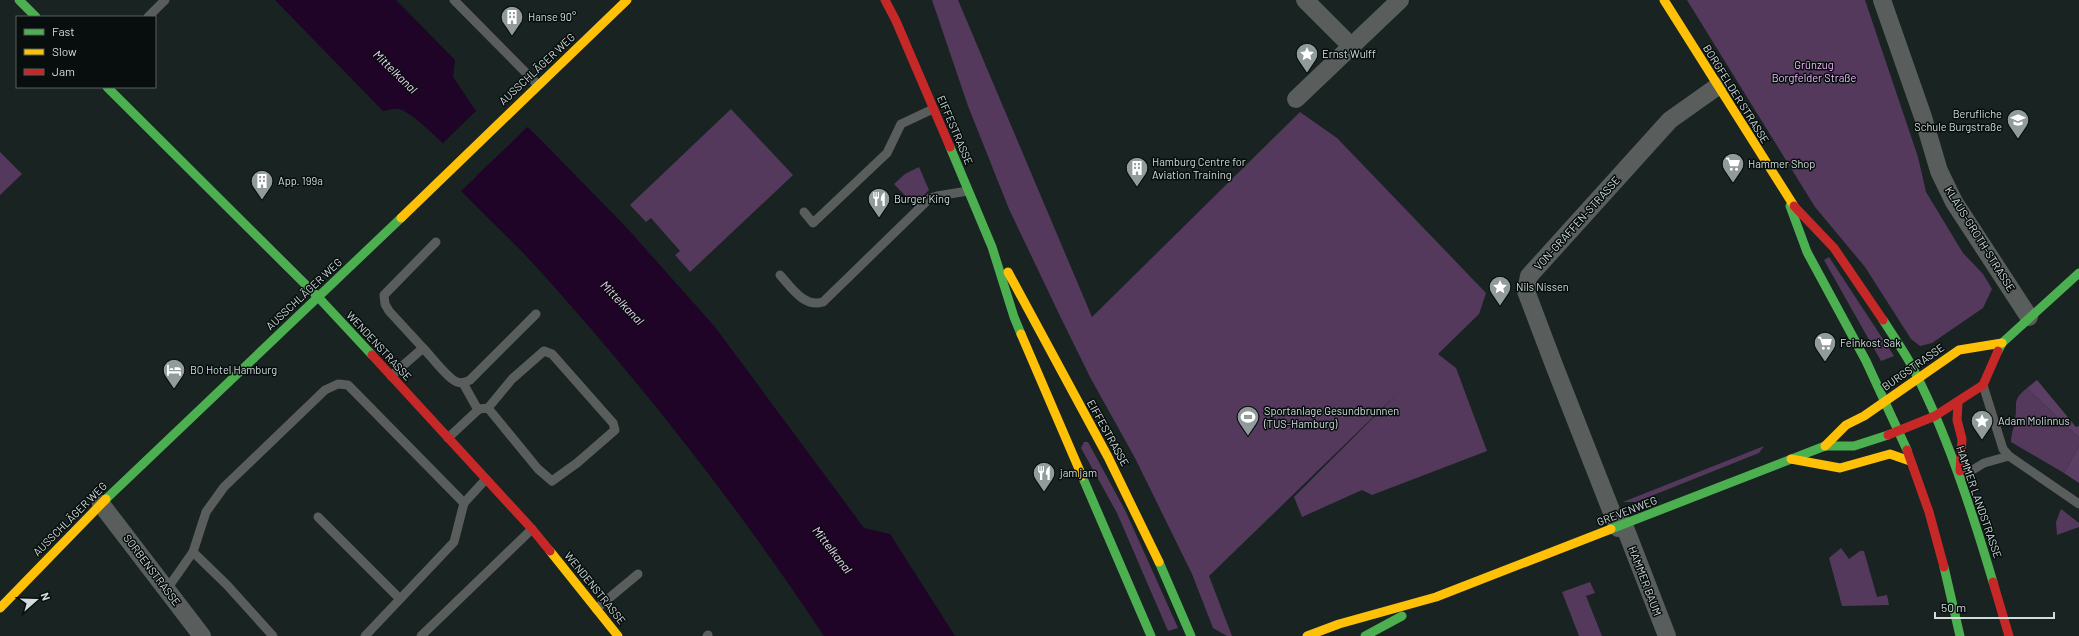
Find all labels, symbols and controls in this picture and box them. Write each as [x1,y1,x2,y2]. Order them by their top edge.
building icon: Hanse 90° [499,4,525,37]
place label: Hanse 90° [528,10,576,23]
legend [16,16,156,88]
text: Fast [52,24,75,38]
street label: AUSSCHLÄGER WEG [495,29,577,107]
place icon: Ernst Wulff [1294,41,1320,74]
street label: BORGFELDER STRASSE [1701,42,1772,146]
text: Slow [52,44,77,58]
water label: Mittelkanal [371,47,421,96]
place label: Ernst Wulff [1322,47,1376,60]
park label: Grünzug Borgfelder Straße [1772,58,1856,84]
text: Jam [52,64,75,78]
street label: EIFFESTRASSE [935,93,976,167]
place label: Berufliche Schule Burgstraße [1914,107,2002,133]
school or university icon: Berufliche Schule Burgstraße [2005,107,2031,140]
supermarket icon: Hammer Shop [1720,151,1746,184]
building icon: Hamburg Centre for Aviation Training [1124,155,1150,188]
place label: Hamburg Centre for Aviation Training [1152,155,1246,181]
place label: Hammer Shop [1748,157,1815,170]
building icon: App. 199a [249,168,275,201]
street label: VON-GRAFFEN-STRASSE [1531,173,1622,272]
place label: App. 199a [278,174,323,187]
street label: KLAUS-GROTH-STRASSE [1943,184,2018,294]
restaurant icon: Burger King [866,186,892,219]
place label: Burger King [894,192,950,205]
street label: AUSSCHLÄGER WEG [262,254,344,332]
place icon: Nils Nissen [1487,274,1513,307]
water label: Mittelkanal [598,277,647,327]
place label: Nils Nissen [1516,280,1569,293]
street label: WENDENSTRASSE [344,308,415,383]
supermarket icon: Feinkost Sak [1812,330,1838,363]
place label: Feinkost Sak [1840,336,1901,349]
street label: BURGSTRASSE [1879,340,1947,393]
hotel icon: BO Hotel Hamburg [161,357,187,390]
place label: BO Hotel Hamburg [190,363,277,376]
street label: EIFFESTRASSE [1085,397,1132,469]
sports icon: Sportanlage Gesundbrunnen (TUS-Hamburg) [1235,404,1261,437]
place label: Sportanlage Gesundbrunnen (TUS-Hamburg) [1263,404,1399,430]
place icon: Adam Molinnus [1969,408,1995,441]
place label: Adam Molinnus [1998,414,2070,427]
street label: HAMMER LANDSTRASSE [1954,444,2005,560]
restaurant icon: jam jam [1031,460,1057,493]
place label: jam jam [1059,466,1097,479]
street label: AUSSCHLÄGER WEG [29,478,109,558]
street label: GREVENWEG [1595,493,1659,528]
water label: Mittelkanal [810,523,856,576]
street label: SORBENSTRASSE [121,531,184,608]
street label: HAMMER BAUM [1626,544,1665,617]
street label: WENDENSTRASSE [562,549,629,627]
north arrow [16,580,56,620]
text: N [39,591,53,602]
scale bar [1935,594,2054,620]
text: 50 m [1941,600,1966,614]

